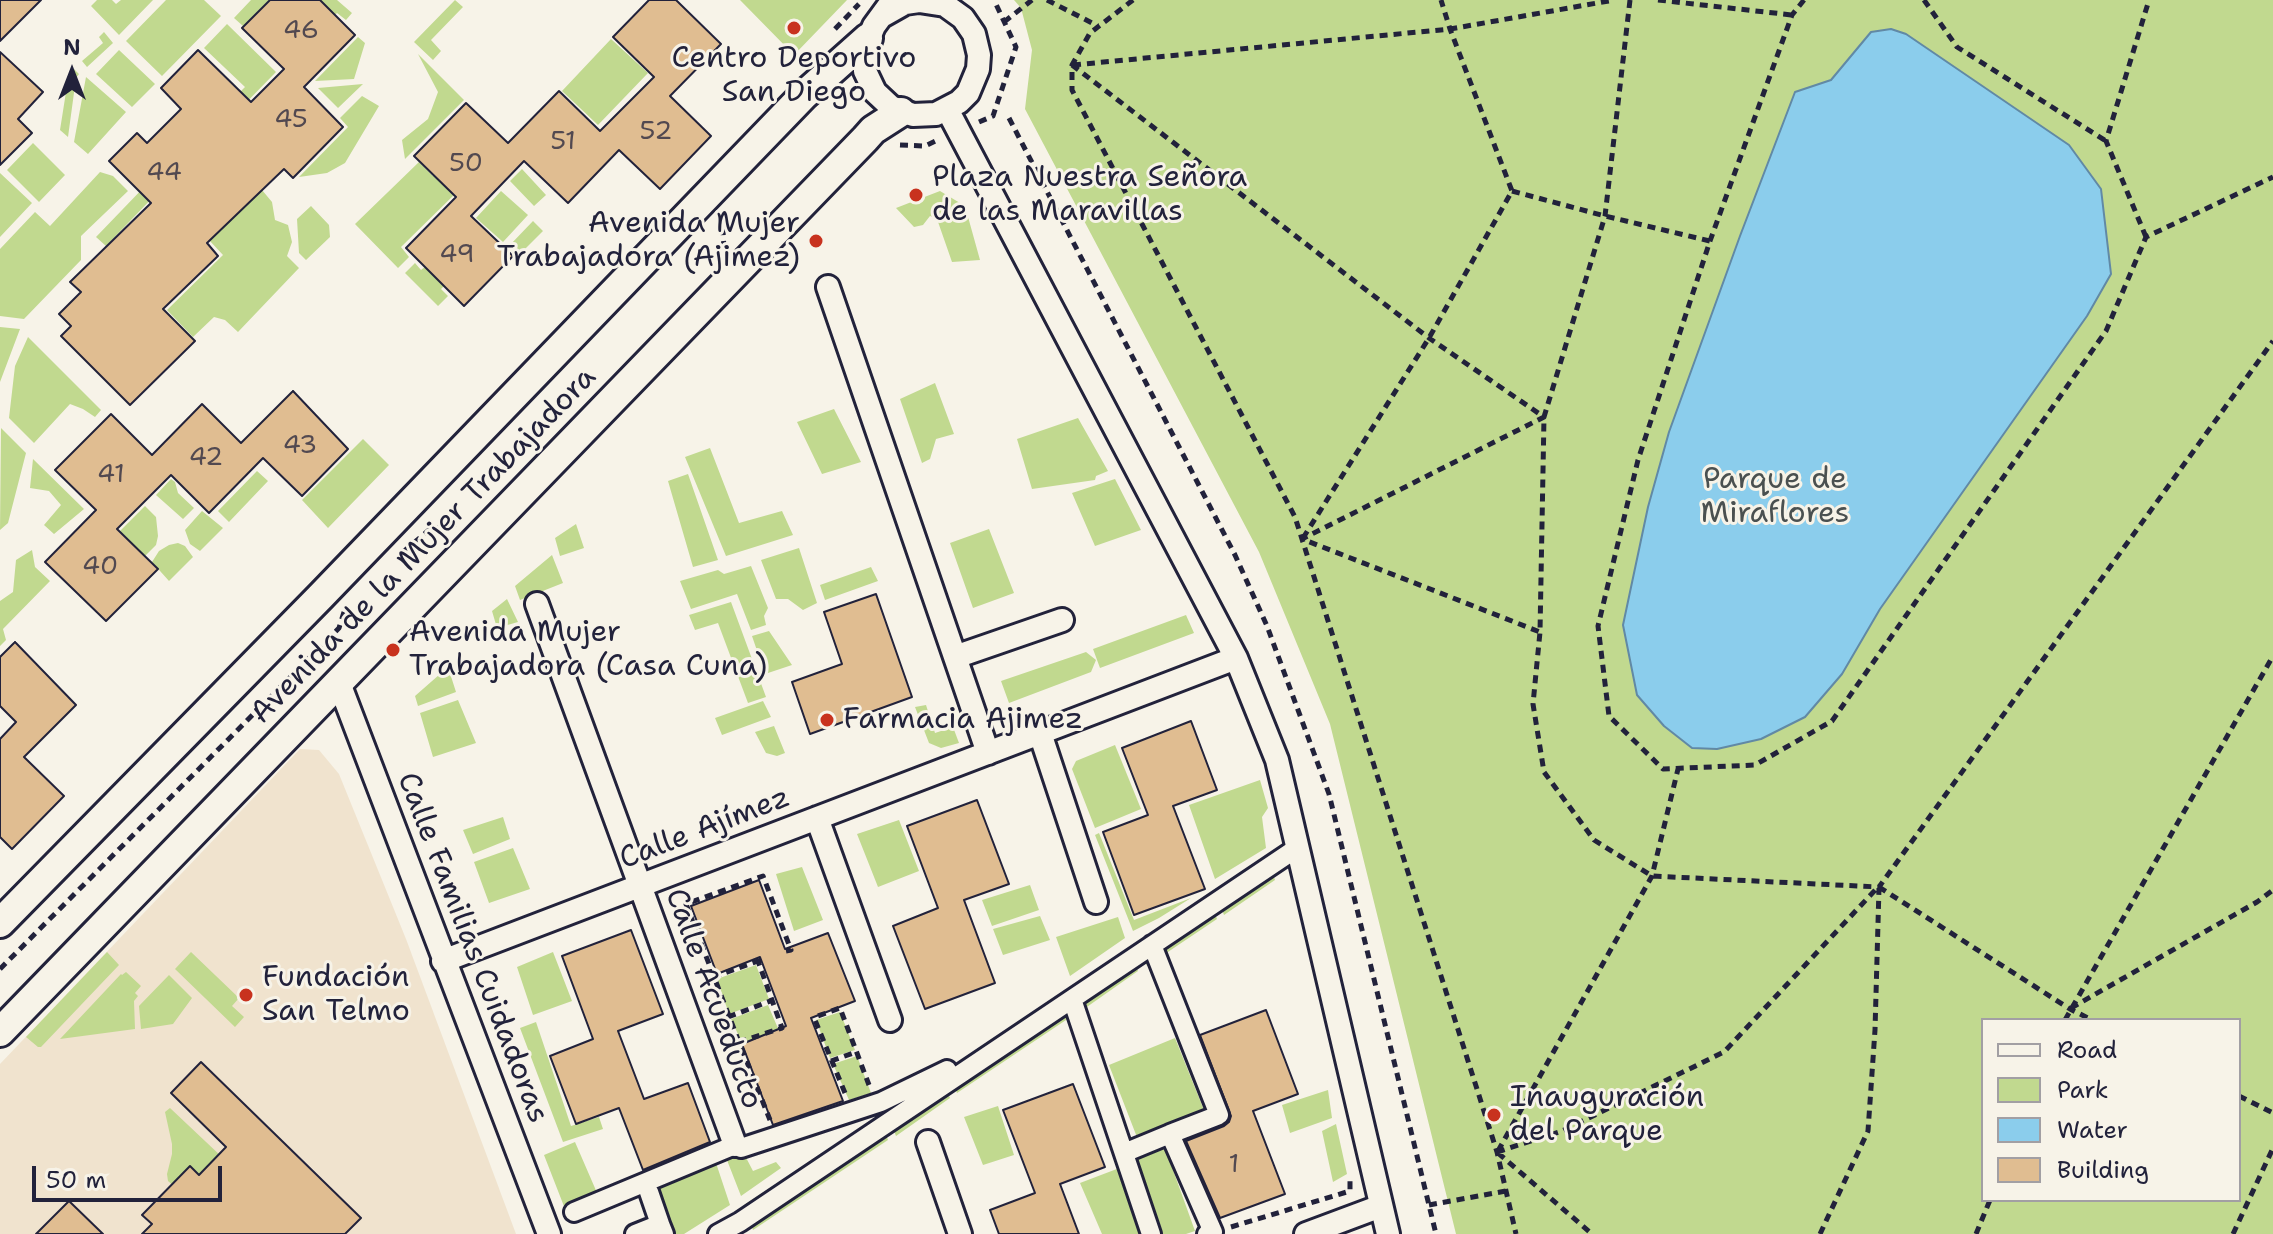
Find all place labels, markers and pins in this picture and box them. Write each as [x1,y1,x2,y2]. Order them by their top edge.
marker: Centro Deportivo San Diego [785,19,803,37]
place label: Centro Deportivo San Diego [671,41,917,112]
place label: Plaza Nuestra Señora de las Maravillas [932,160,1247,230]
marker: Plaza Nuestra Señora de las Maravillas [907,186,925,204]
place label: Avenida Mujer Trabajadora (Ajimez) [497,206,800,276]
marker: Avenida Mujer Trabajadora (Ajimez) [807,232,825,250]
place label: Avenida Mujer Trabajadora (Casa Cuna) [409,615,767,686]
marker: Avenida Mujer Trabajadora (Casa Cuna) [384,641,402,659]
place label: Farmacia Ajimez [843,702,1083,738]
marker: Farmacia Ajimez [818,711,836,729]
place label: Fundación San Telmo [262,960,410,1030]
marker: Fundación San Telmo [237,986,255,1004]
place label: Inauguración del Parque [1510,1080,1704,1150]
marker: Inauguración del Parque [1485,1106,1503,1124]

